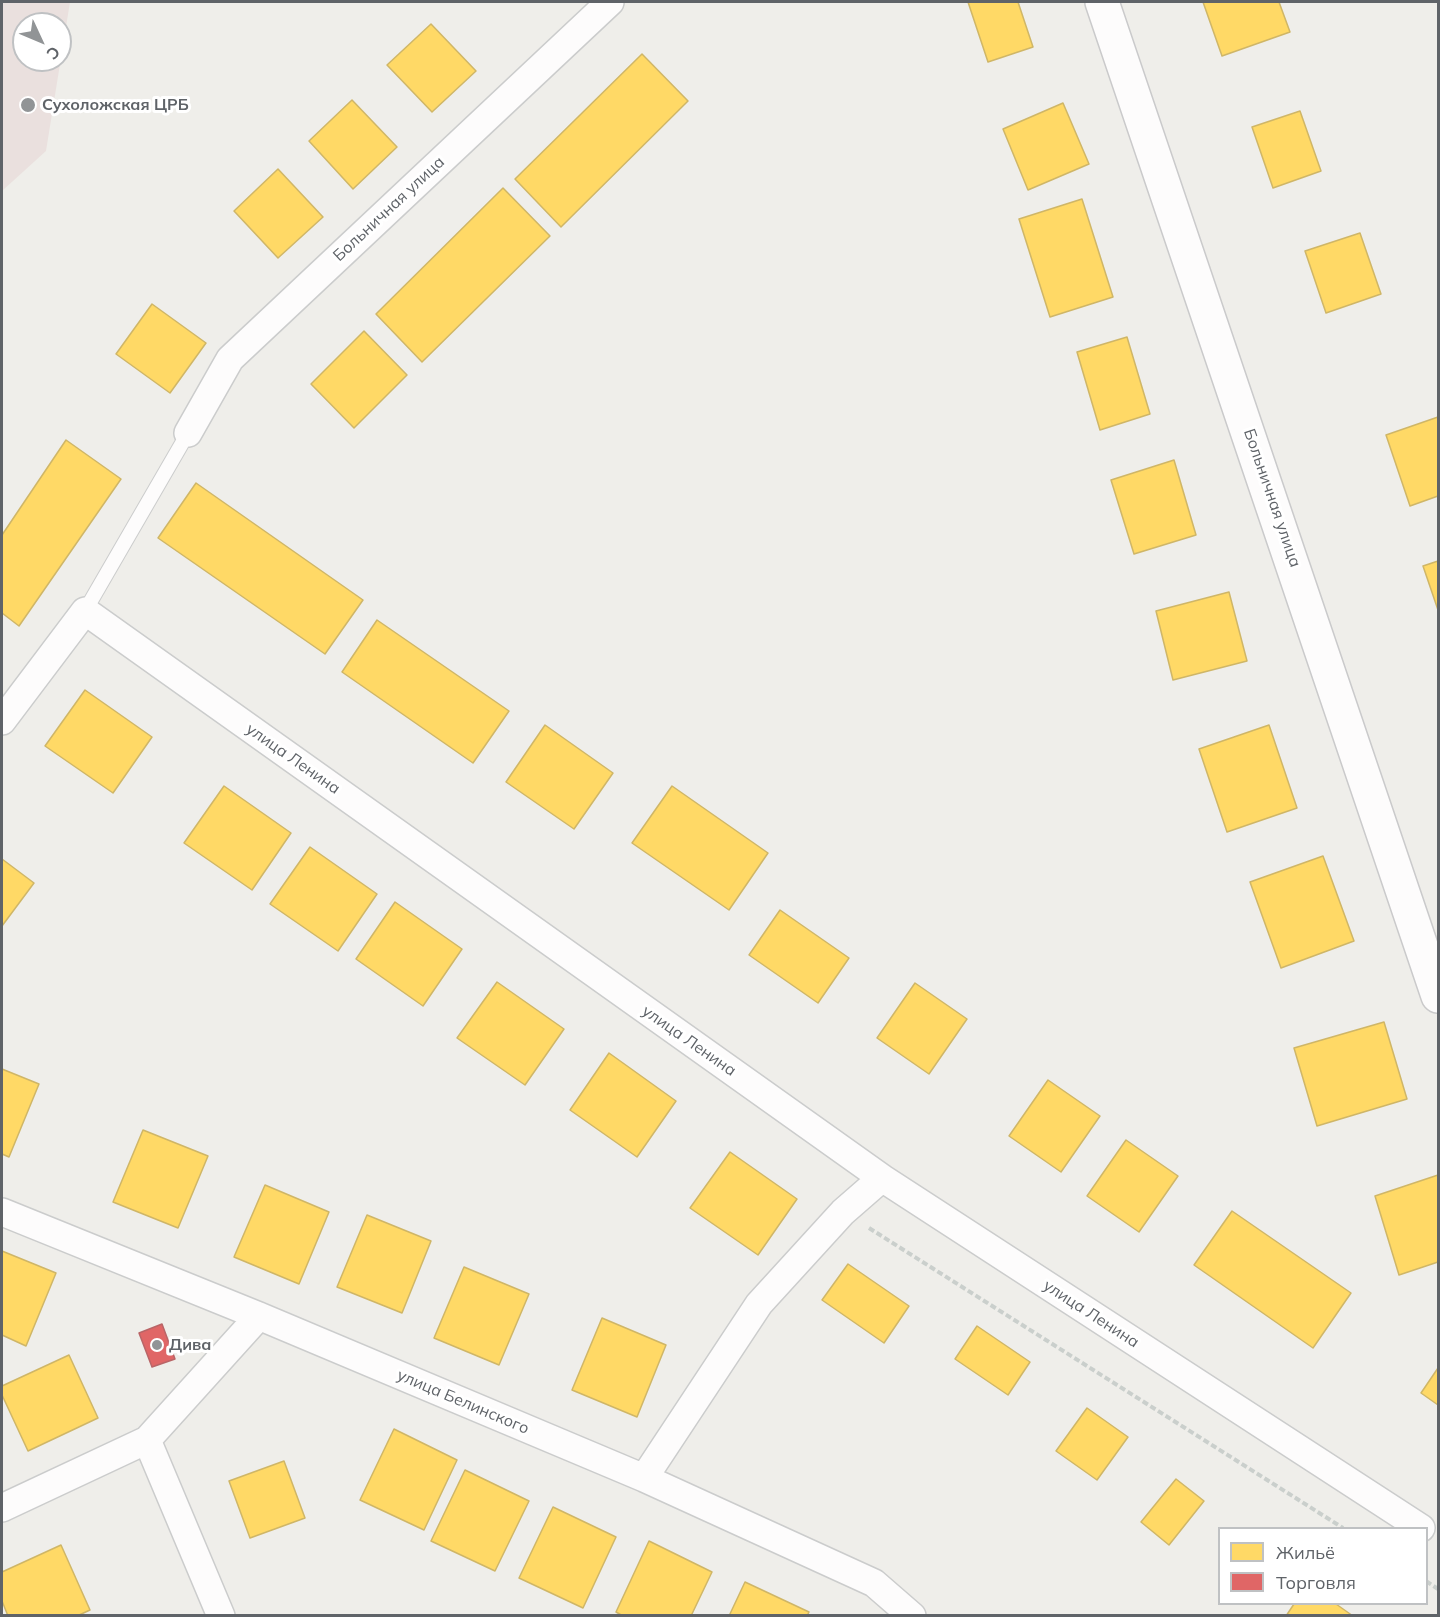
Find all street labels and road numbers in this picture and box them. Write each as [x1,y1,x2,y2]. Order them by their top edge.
street label: Больничная улица [329,152,449,266]
street label: Больничная улица [1239,426,1305,570]
street label: улица Ленина [242,720,344,798]
street label: улица Ленина [638,1002,740,1080]
street label: улица Ленина [1040,1276,1142,1352]
street label: улица Белинского [394,1366,532,1438]

